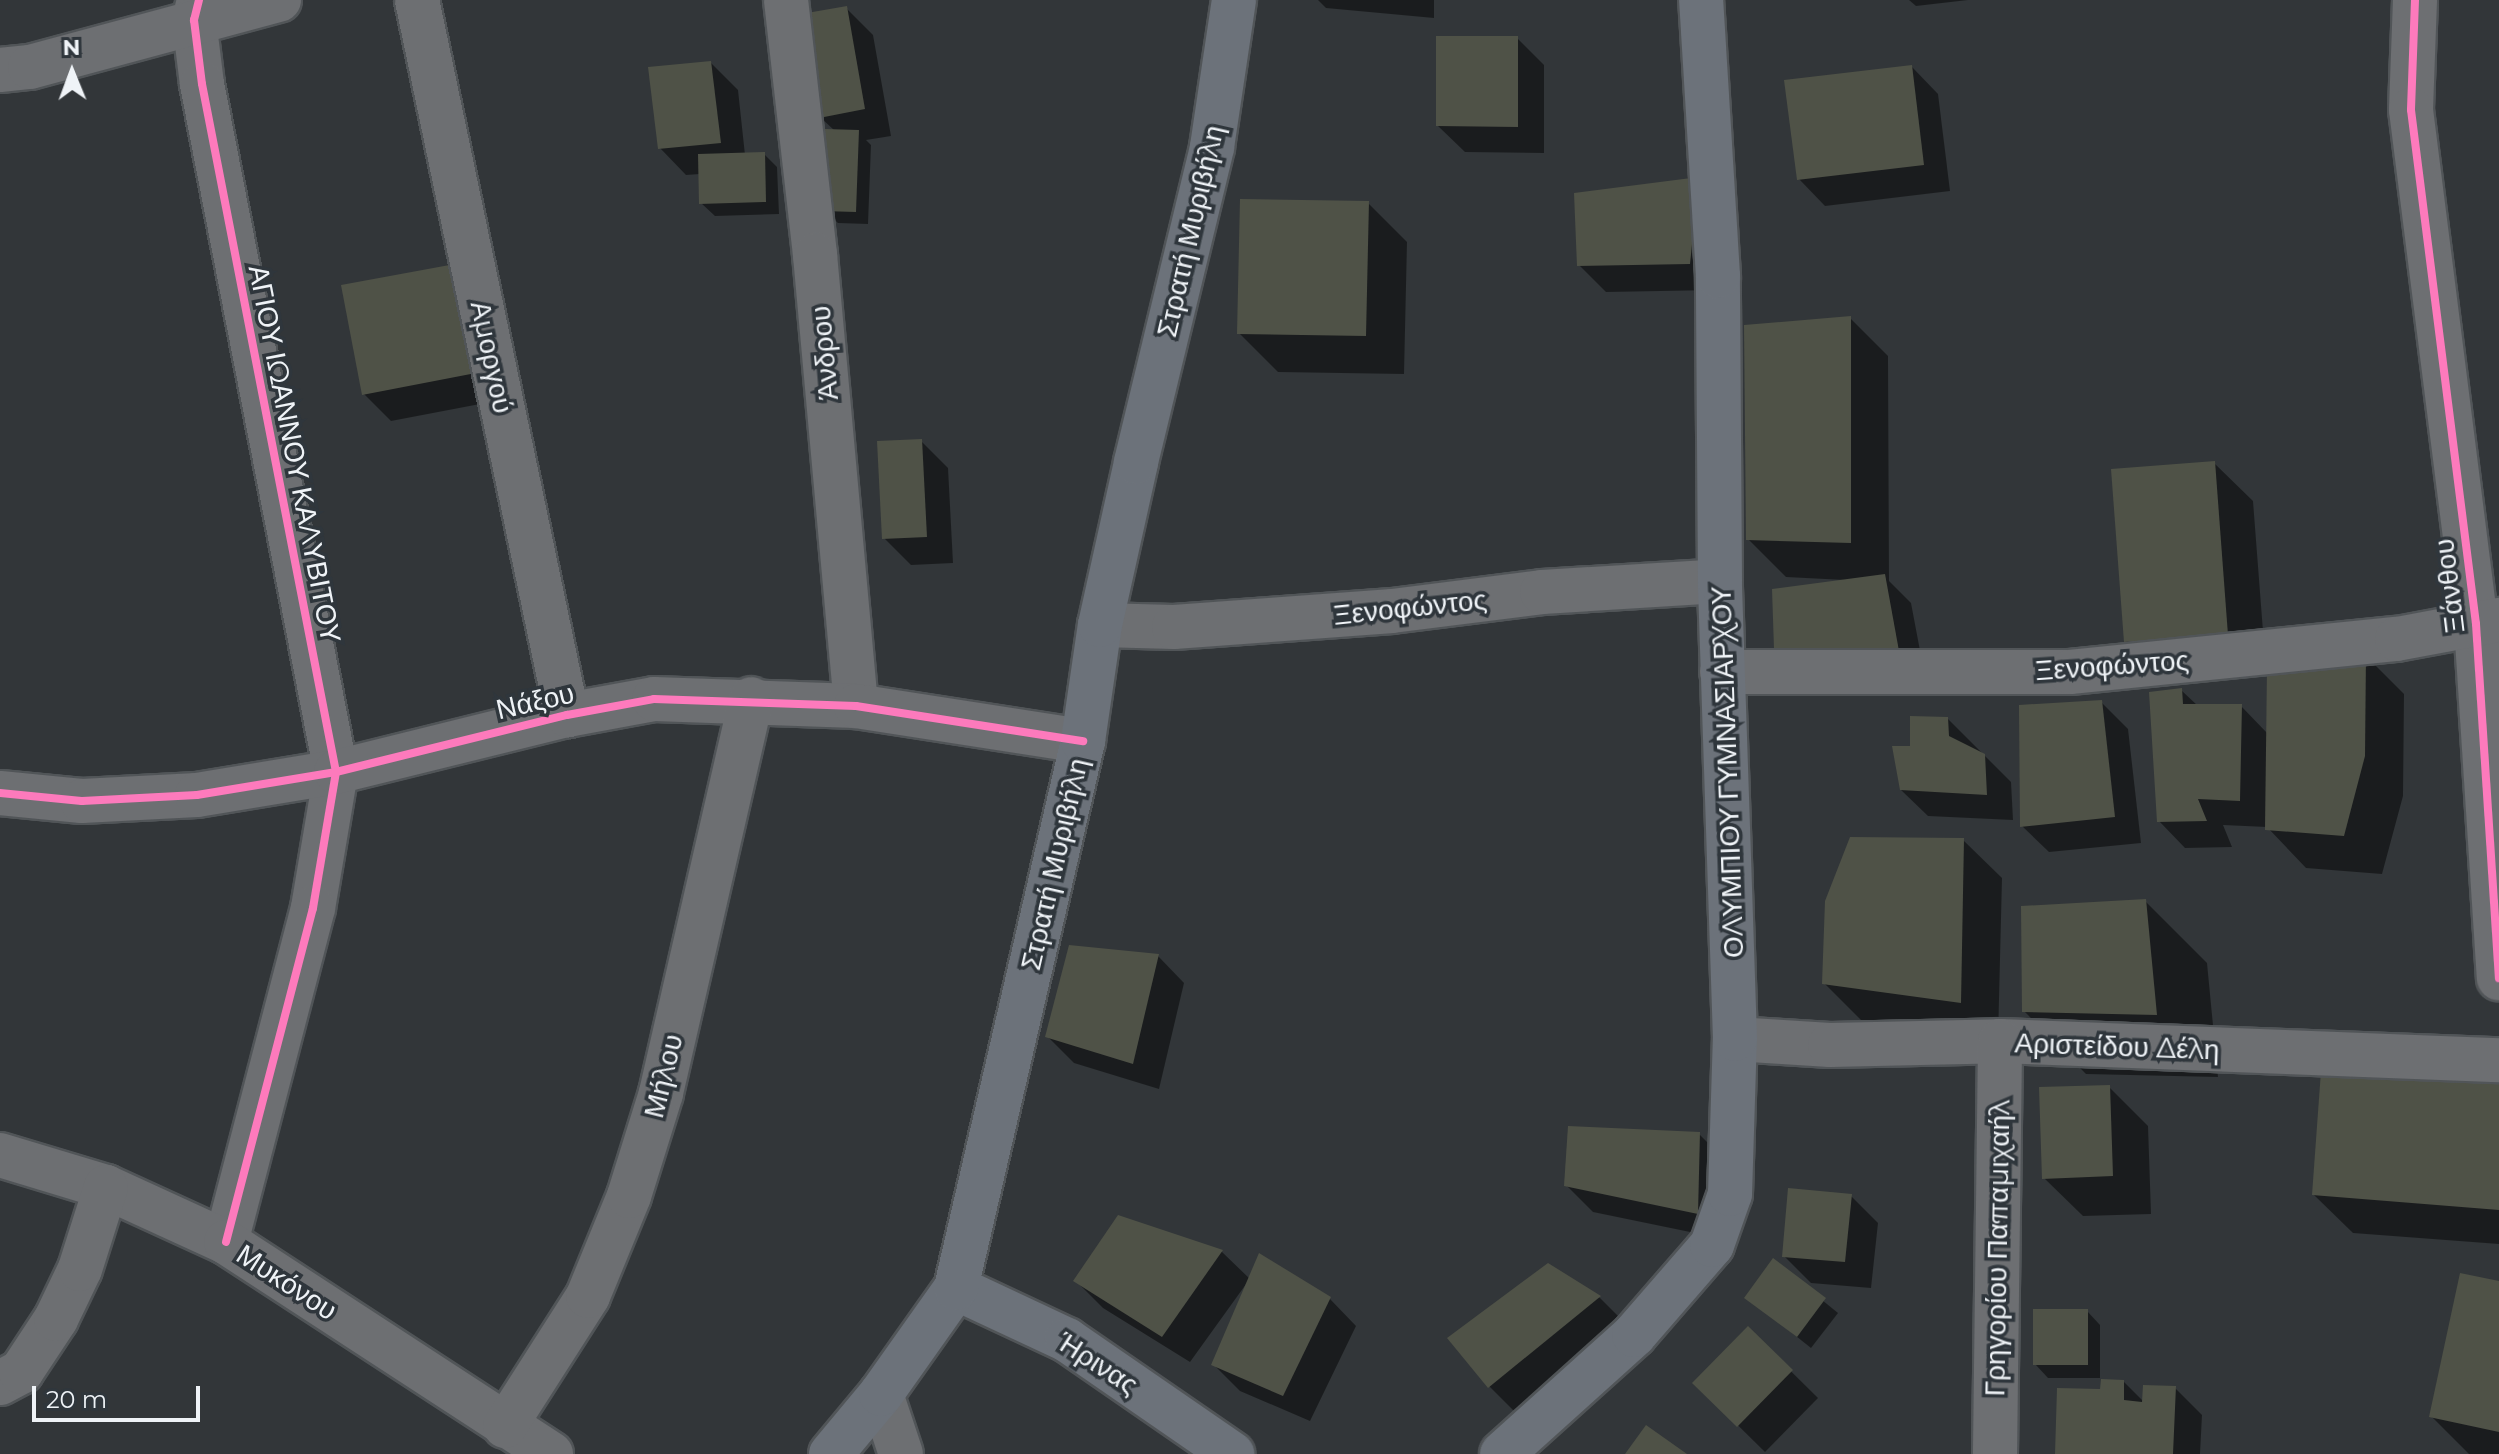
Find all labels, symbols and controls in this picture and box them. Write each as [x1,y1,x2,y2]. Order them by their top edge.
north arrow [32,32,112,112]
text: N [62,34,81,61]
street label: Στρατή Μυριβήλη [1149,122,1231,340]
street label: ΑΓΙΟΥ ΙΩΑΝΝΟΥ ΚΑΛΥΒΙΤΟΥ [242,262,348,646]
street label: Αμοργού [464,298,520,416]
street label: Άνδρου [803,304,845,402]
street label: Ξάνθου [2427,537,2471,635]
street label: Ξενοφώντος [1332,582,1488,632]
street label: ΟΛΥΜΠΙΟΥ ΓΥΜΝΑΣΙΑΡΧΟΥ [1704,585,1750,959]
street label: Ξενοφώντος [2034,643,2190,687]
street label: Νάξου [493,676,577,726]
street label: Στρατή Μυριβήλη [1013,755,1095,973]
street label: Αριστείδου Δέλη [2014,1026,2220,1066]
street label: Μήλου [636,1031,690,1121]
street label: Γρηγορίου Παπαμιχαήλ [1978,1099,2016,1397]
street label: Μυκόνου [231,1237,343,1327]
street label: Ήρινας [1051,1325,1145,1401]
scale bar [36,1370,204,1420]
text: 20 m [46,1385,107,1414]

